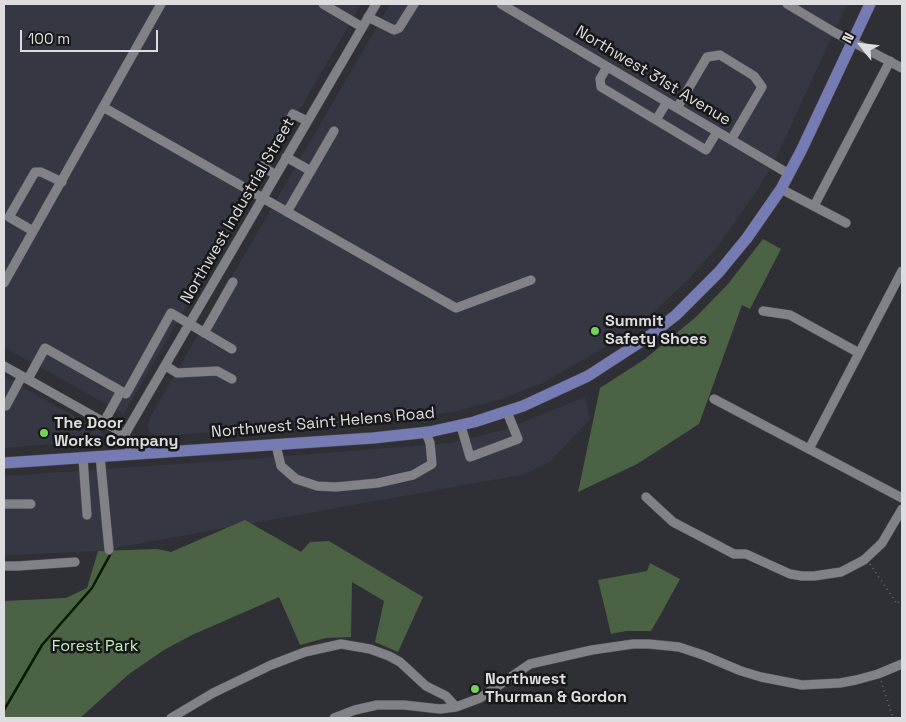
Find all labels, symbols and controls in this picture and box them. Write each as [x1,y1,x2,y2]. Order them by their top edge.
scale bar [22,20,160,52]
north arrow [836,20,886,70]
street label: Northwest 31st Avenue [572,22,734,130]
text: 100 m [28,29,70,48]
text: N [838,29,858,46]
street label: Northwest Industrial Street [177,115,299,307]
place label: Summit Safety Shoes [605,312,707,350]
marker: Summit Safety Shoes [589,325,601,337]
street label: Northwest Saint Helens Road [210,404,436,442]
place label: The Door Works Company [54,414,178,452]
marker: The Door Works Company [38,427,50,439]
park label: Forest Park [52,637,138,657]
place label: Northwest Thurman & Gordon [485,670,627,708]
marker: Northwest Thurman & Gordon [469,683,481,695]

